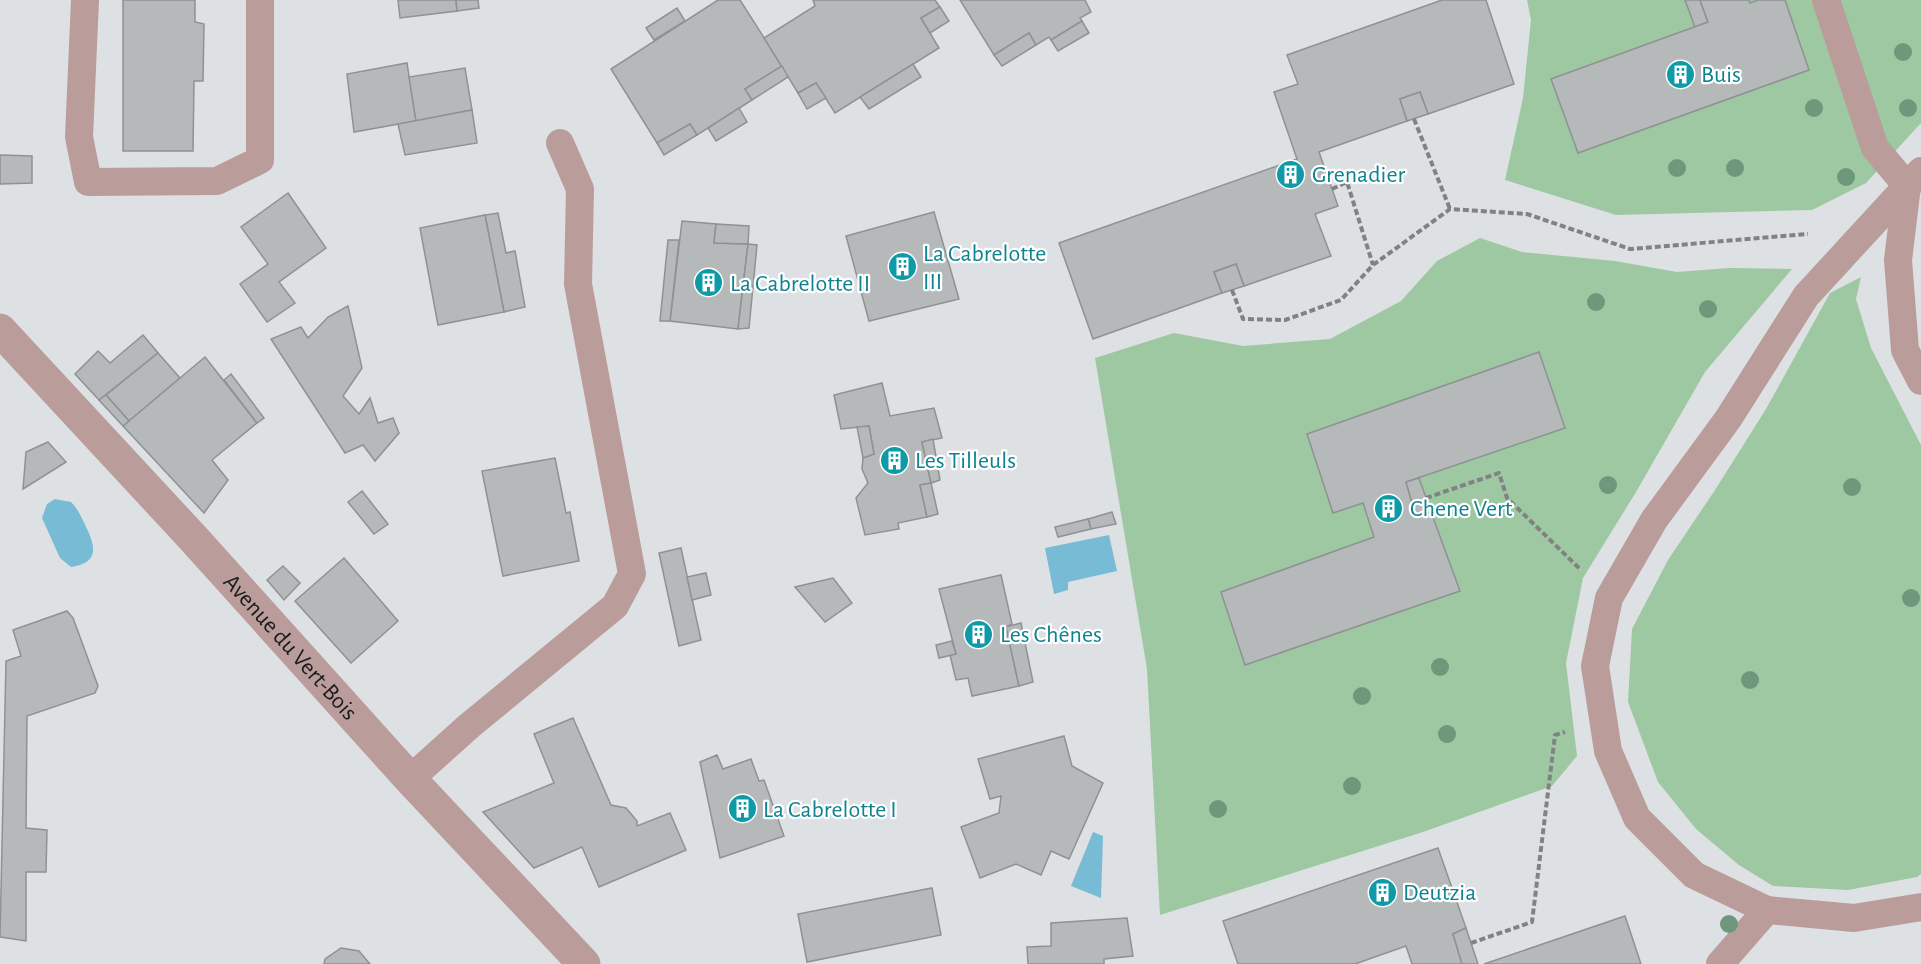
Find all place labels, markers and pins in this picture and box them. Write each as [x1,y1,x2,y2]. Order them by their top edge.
building icon: Buis [1664,58,1696,90]
place label: Buis [1701,63,1741,87]
building icon: Grenadier [1275,158,1307,190]
place label: Grenadier [1312,163,1405,187]
place label: La Cabrelotte III [923,242,1046,294]
building icon: La Cabrelotte III [886,251,918,283]
building icon: La Cabrelotte II [693,267,725,299]
place label: La Cabrelotte II [730,272,870,296]
building icon: Les Tilleuls [878,444,910,476]
place label: Les Tilleuls [915,449,1016,473]
building icon: Chene Vert [1373,492,1405,524]
place label: Chene Vert [1410,497,1513,521]
building icon: Les Chênes [963,618,995,650]
place label: Les Chênes [1000,623,1102,647]
building icon: La Cabrelotte I [726,793,758,825]
place label: La Cabrelotte I [763,798,897,822]
building icon: Deutzia [1366,876,1398,908]
place label: Deutzia [1403,881,1476,905]

